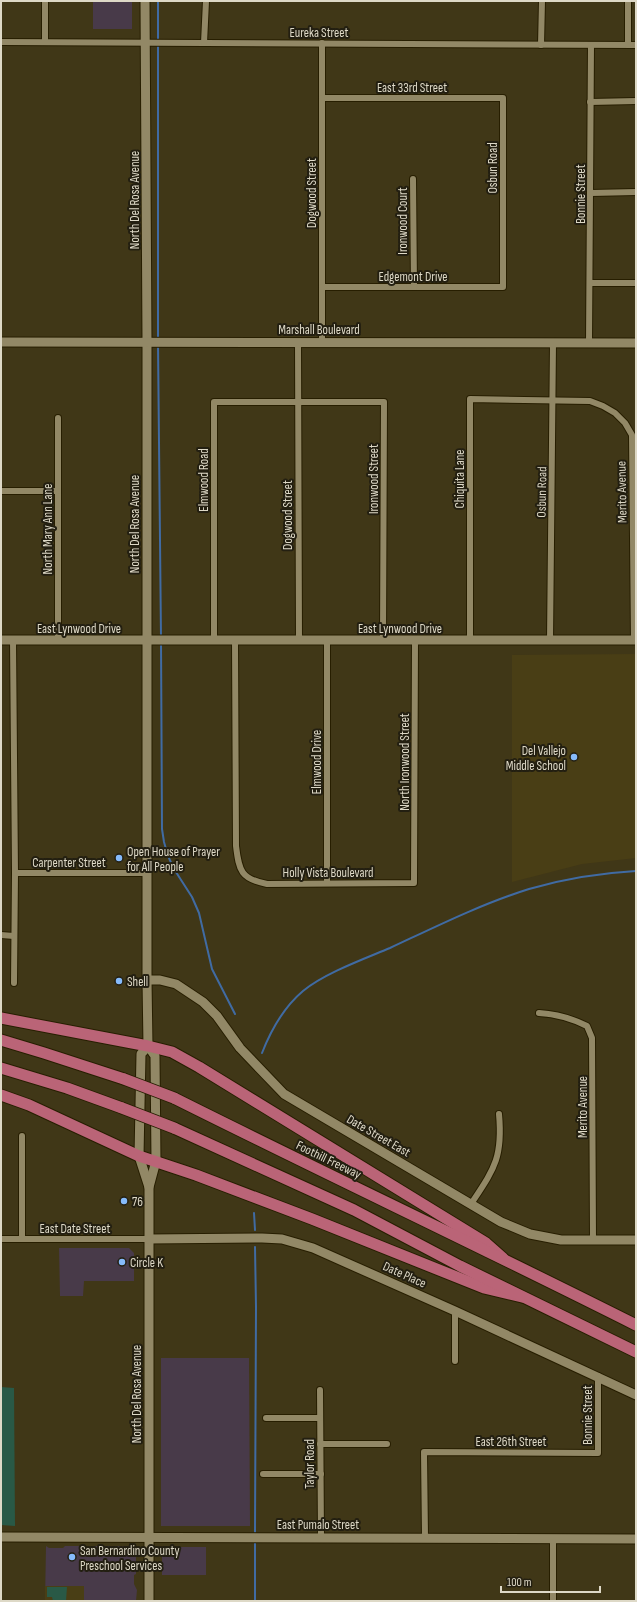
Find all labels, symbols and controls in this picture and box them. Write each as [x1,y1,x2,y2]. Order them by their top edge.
street label: Eureka Street [289,25,349,41]
street label: East 33rd Street [377,80,447,96]
street label: Osbun Road [485,142,501,194]
street label: North Del Rosa Avenue [127,151,143,249]
street label: Dogwood Street [304,158,320,228]
street label: Bonnie Street [573,164,589,224]
street label: Ironwood Court [395,187,411,255]
street label: Edgemont Drive [378,269,448,285]
street label: Marshall Boulevard [278,322,360,338]
street label: Ironwood Street [366,444,382,514]
street label: Elmwood Road [196,448,212,512]
street label: Chiquita Lane [452,449,468,509]
street label: Merito Avenue [613,461,631,523]
street label: Osbun Road [534,466,550,518]
street label: North Del Rosa Avenue [127,475,143,573]
street label: Dogwood Street [280,480,296,550]
street label: North Mary Ann Lane [40,484,56,574]
street label: East Lynwood Drive [37,621,121,637]
street label: East Lynwood Drive [358,621,442,637]
street label: North Ironwood Street [397,713,413,811]
street label: Elmwood Drive [309,730,325,794]
place label: Del Vallejo Middle School [506,743,566,774]
marker: Del Vallejo Middle School [569,752,579,762]
place label: Open House of Prayer for All People [127,844,220,875]
marker: Open House of Prayer for All People [114,853,124,863]
street label: Carpenter Street [32,855,106,871]
street label: Holly Vista Boulevard [283,865,373,881]
place label: Shell [127,974,148,990]
marker: Shell [114,976,124,986]
street label: Merito Avenue [575,1076,591,1138]
street label: Date Street East [344,1111,413,1160]
street label: Foothill Freeway [293,1137,364,1182]
place label: 76 [132,1194,143,1210]
marker: 76 [119,1196,129,1206]
street label: East Date Street [40,1221,110,1237]
place label: Circle K [130,1255,163,1271]
marker: Circle K [117,1257,127,1267]
street label: Date Place [380,1258,429,1292]
street label: North Del Rosa Avenue [129,1345,145,1443]
street label: Bonnie Street [580,1385,596,1445]
street label: East 26th Street [476,1434,546,1450]
street label: Taylor Road [302,1439,318,1489]
street label: East Pumalo Street [277,1517,359,1533]
place label: San Bernardino County Preschool Services [80,1543,180,1574]
marker: San Bernardino County Preschool Services [67,1552,77,1562]
scale bar [501,1568,600,1594]
text: 100 m [507,1575,532,1590]

